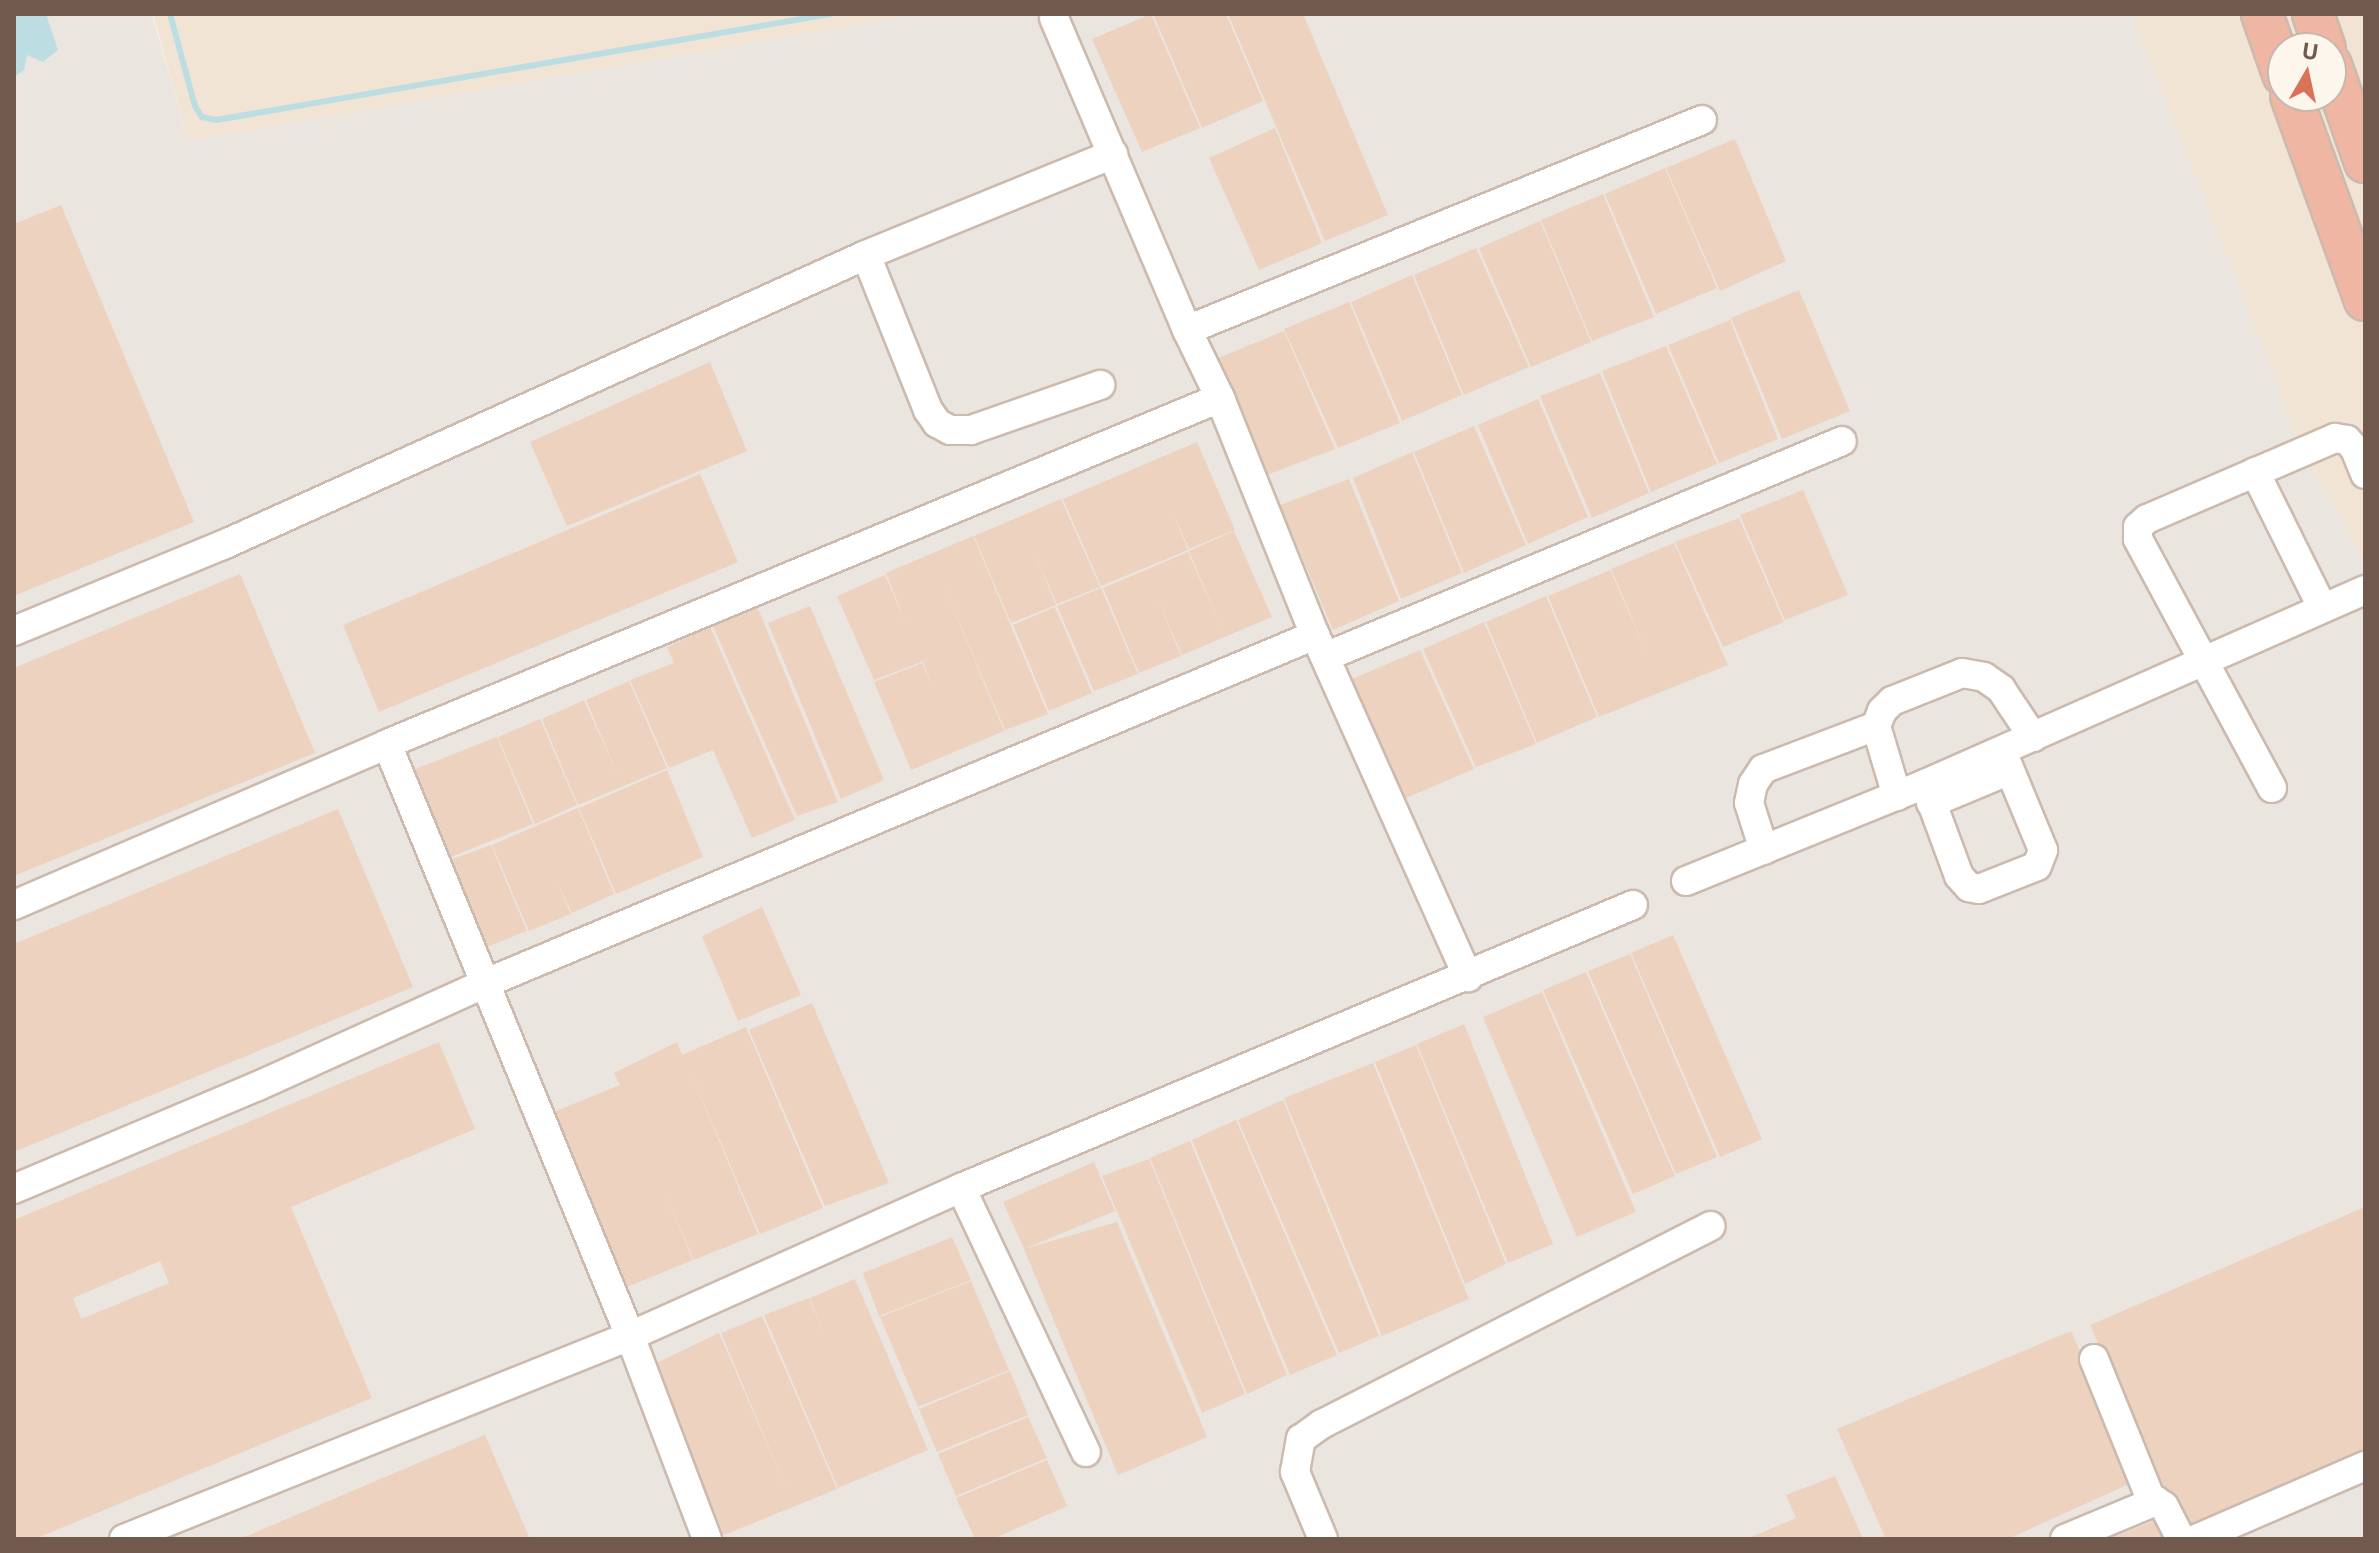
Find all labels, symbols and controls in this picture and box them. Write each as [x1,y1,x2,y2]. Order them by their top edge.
north arrow [2267,32,2347,112]
text: U [2300,34,2321,66]

